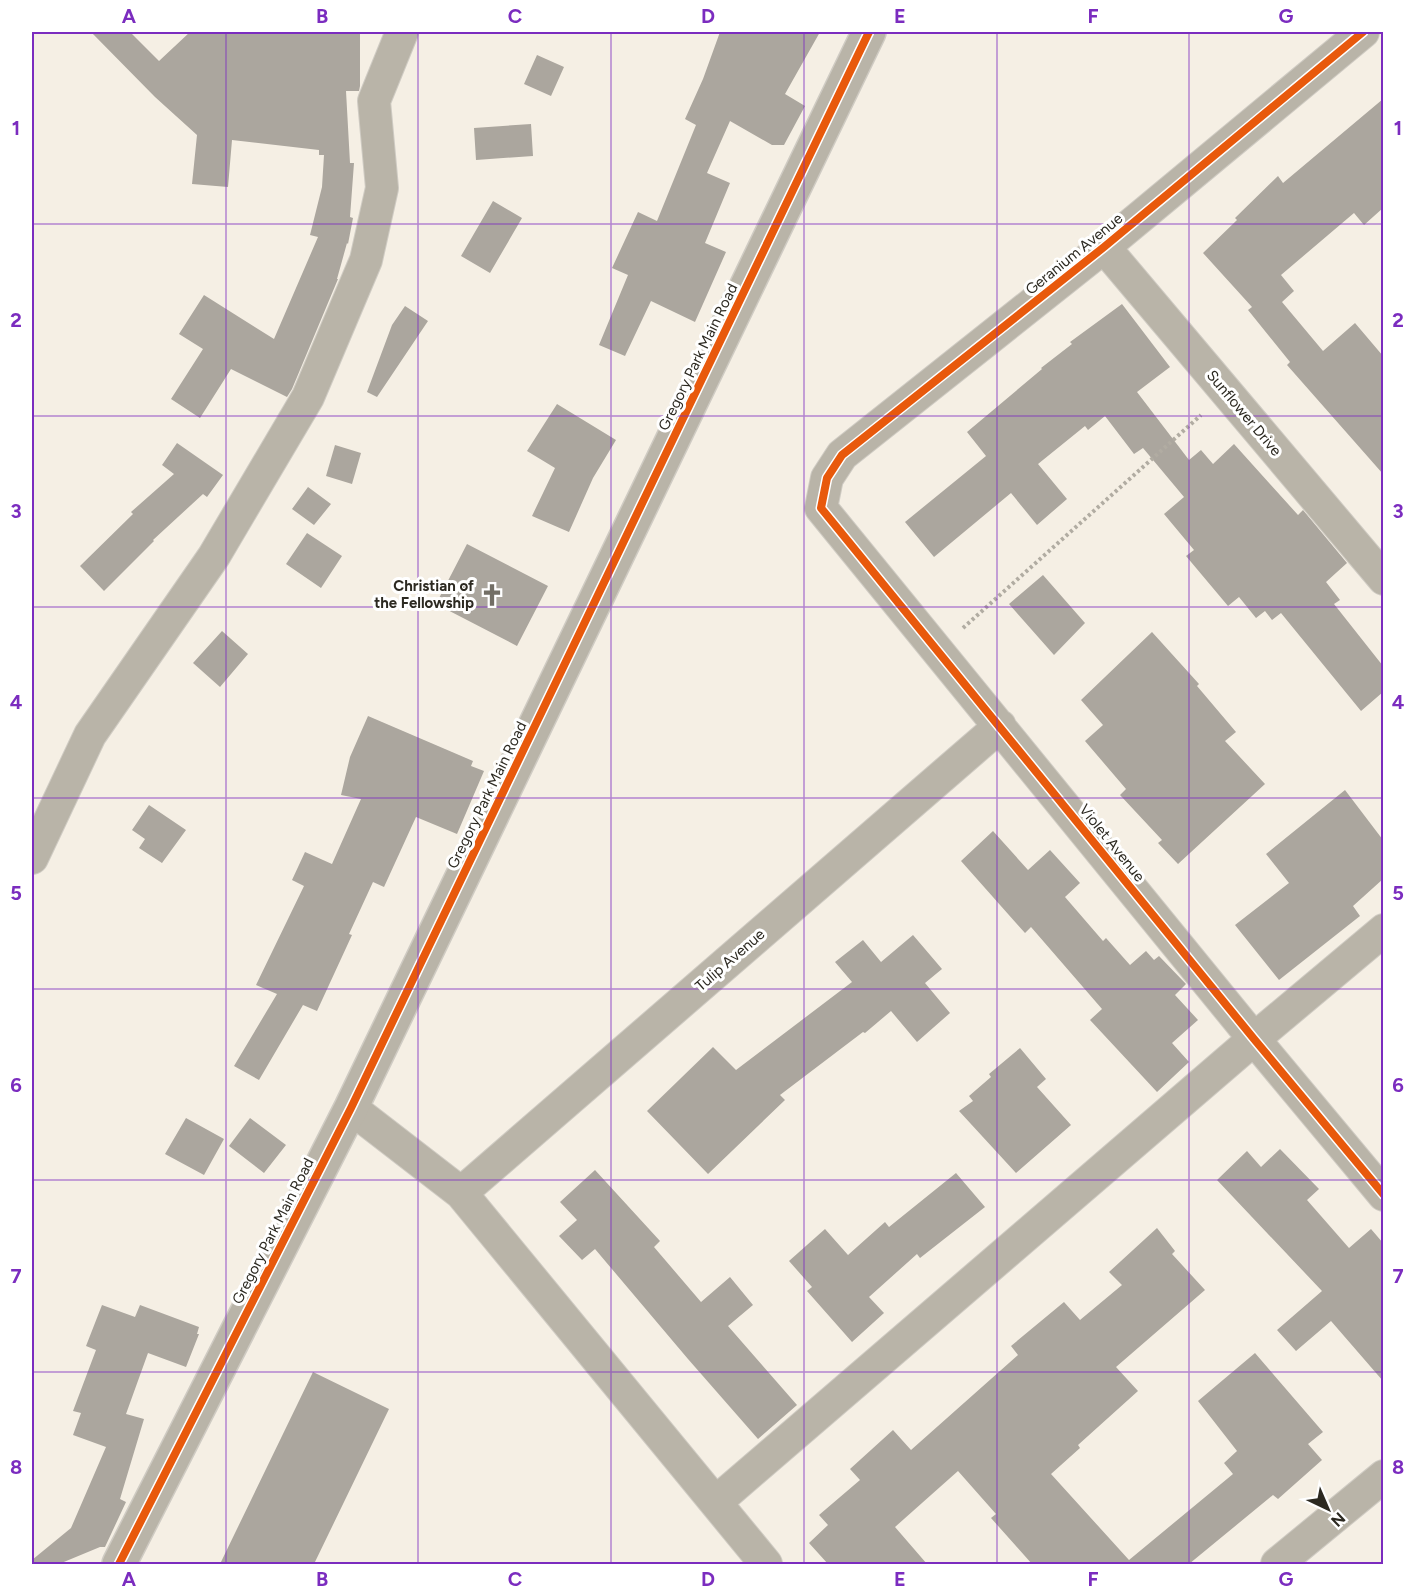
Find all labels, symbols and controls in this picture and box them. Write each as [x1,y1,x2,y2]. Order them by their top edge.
text: A [122,4,137,28]
text: B [316,4,328,28]
text: C [508,4,522,28]
text: D [701,4,715,28]
text: E [894,4,906,28]
text: F [1087,4,1099,28]
text: G [1279,4,1294,28]
text: 1 [12,116,20,140]
text: 1 [1394,116,1402,140]
street label: Geranium Avenue [1022,209,1126,299]
street label: Gregory Park Main Road [655,280,741,434]
text: 2 [10,308,22,332]
text: 2 [1392,308,1404,332]
street label: Sunflower Drive [1203,366,1285,460]
text: 3 [10,499,22,523]
text: 3 [1392,499,1404,523]
place label: Christian of the Fellowship [374,577,474,612]
church icon: Christian of the Fellowship [479,582,505,608]
text: 4 [10,690,23,714]
text: 4 [1392,690,1405,714]
street label: Gregory Park Main Road [444,718,530,872]
street label: Violet Avenue [1075,801,1149,885]
text: 5 [10,881,22,905]
text: 5 [1392,881,1404,905]
street label: Tulip Avenue [692,925,768,995]
text: 6 [10,1073,22,1097]
text: 6 [1392,1073,1404,1097]
street label: Gregory Park Main Road [228,1155,318,1307]
text: 7 [10,1264,22,1288]
text: 7 [1392,1264,1404,1288]
text: 8 [10,1455,22,1479]
text: 8 [1392,1455,1404,1479]
north arrow [1298,1479,1358,1539]
text: N [1327,1508,1349,1531]
text: A [122,1567,137,1591]
text: B [316,1567,328,1591]
text: C [508,1567,522,1591]
text: D [701,1567,715,1591]
text: E [894,1567,906,1591]
text: F [1087,1567,1099,1591]
text: G [1279,1567,1294,1591]

